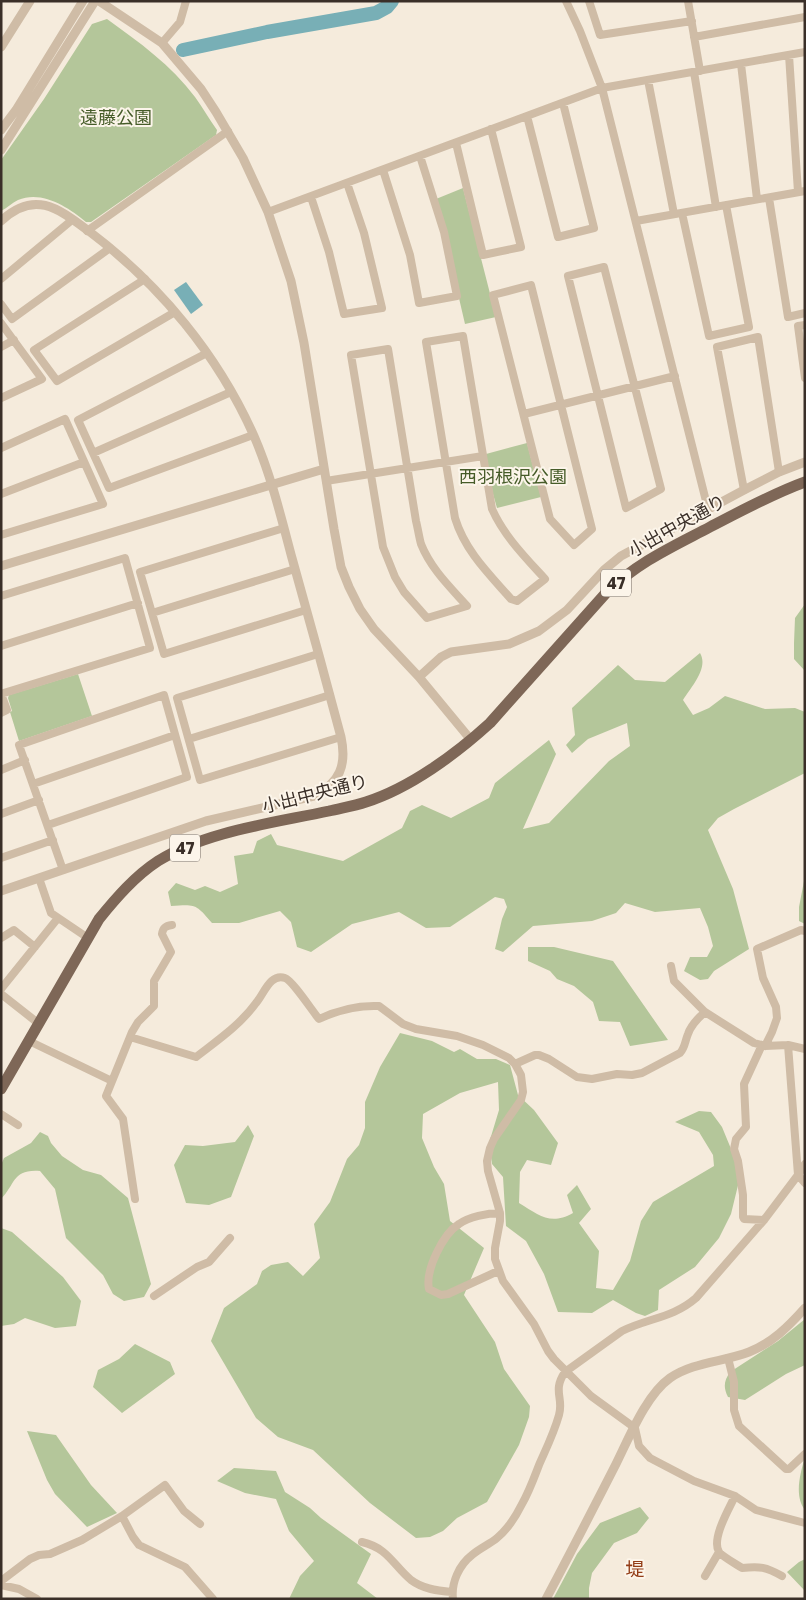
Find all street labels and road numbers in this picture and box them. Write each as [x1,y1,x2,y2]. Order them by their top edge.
street label: 小出中央通り [624,489,729,561]
road number: 47 [601,570,631,596]
street label: 小出中央通り [260,769,370,817]
road number: 47 [170,834,200,861]

